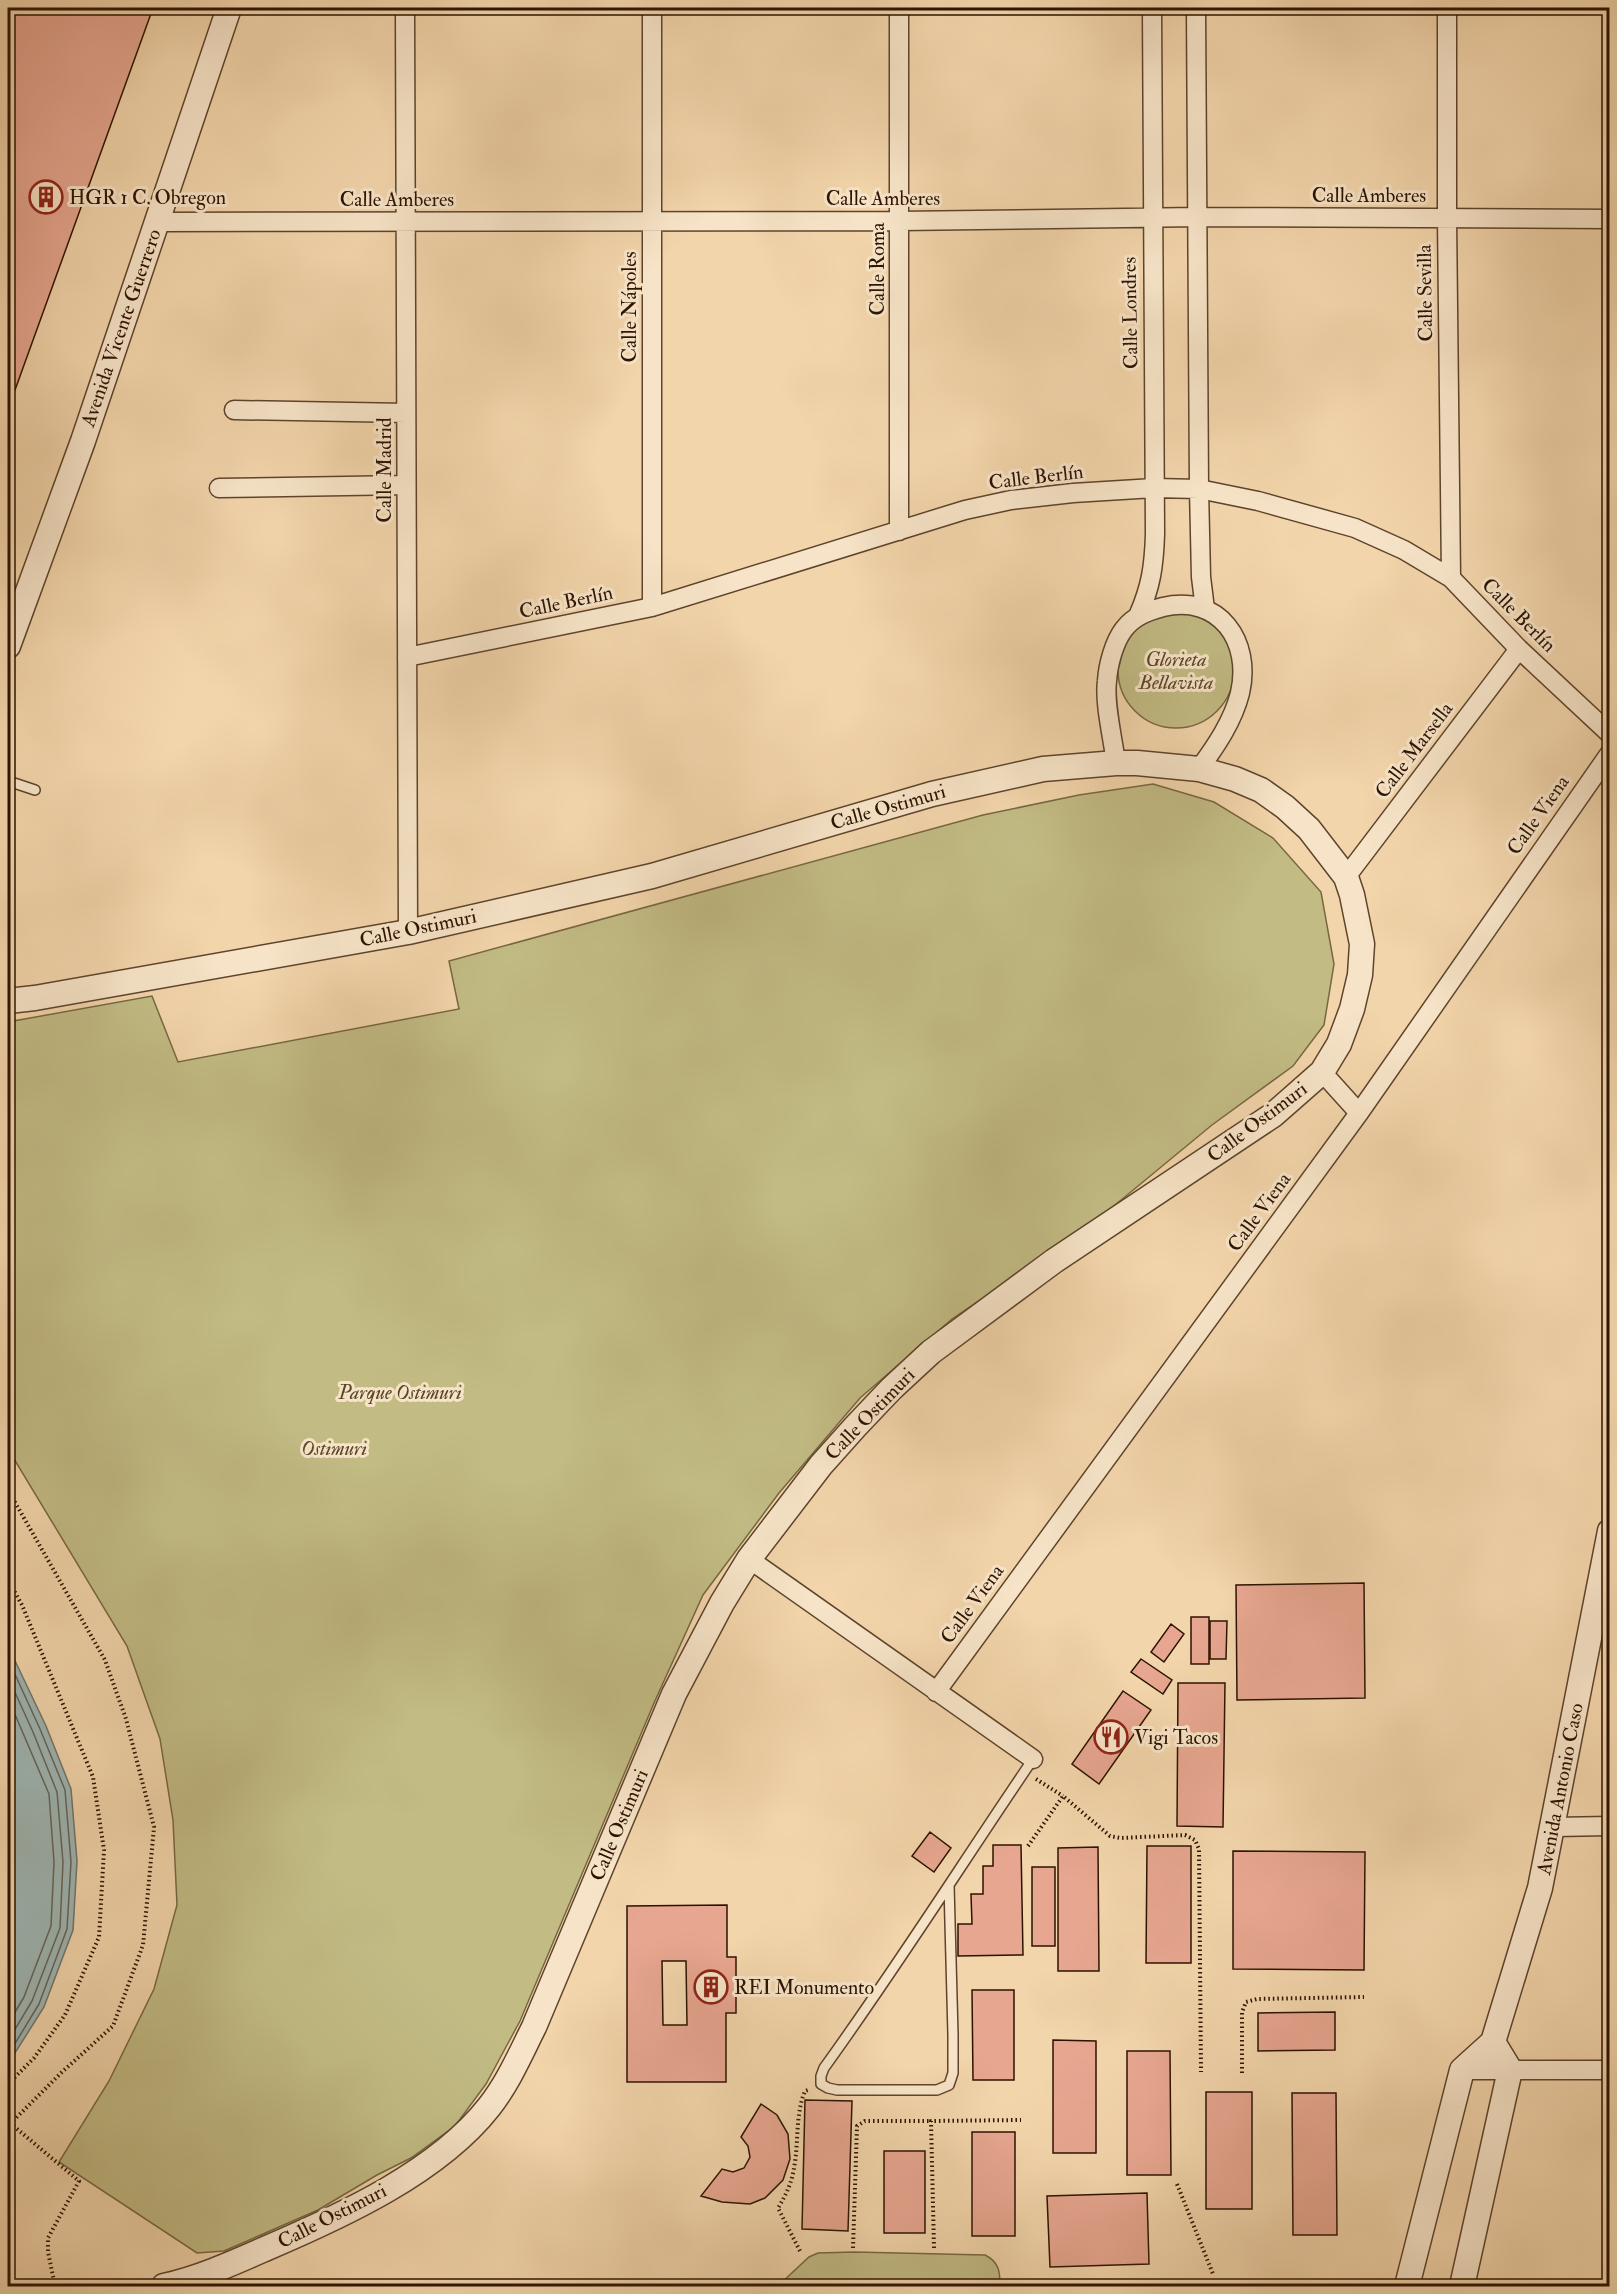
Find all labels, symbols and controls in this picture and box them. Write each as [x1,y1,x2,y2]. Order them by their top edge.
building icon: HGR 1 C. Obregon [28,179,64,215]
street label: Calle Amberes [1312,183,1426,208]
place label: HGR 1 C. Obregon [69,185,226,210]
street label: Calle Amberes [826,186,940,211]
street label: Calle Amberes [340,187,454,212]
street label: Calle Roma [865,222,890,316]
street label: Avenida Vicente Guerrero [75,226,167,431]
street label: Calle Sevilla [1412,243,1438,342]
street label: Calle Nápoles [617,251,643,363]
street label: Calle Londres [1117,256,1143,369]
street label: Calle Madrid [372,417,397,523]
street label: Calle Berlín [987,459,1085,495]
street label: Calle Berlín [1477,573,1561,657]
street label: Calle Berlín [517,580,615,624]
park label: Glorieta Bellavista [1138,647,1213,695]
street label: Calle Marsella [1370,696,1459,803]
street label: Calle Viena [1501,770,1575,860]
street label: Calle Ostimuri [827,779,949,835]
street label: Calle Ostimuri [357,903,479,953]
street label: Calle Ostimuri [1202,1076,1312,1168]
street label: Calle Viena [1222,1167,1297,1256]
street label: Calle Ostimuri [820,1363,920,1465]
park label: Parque Ostimuri [337,1380,462,1405]
park label: Ostimuri [301,1436,368,1461]
street label: Calle Viena [935,1559,1010,1648]
street label: Avenida Antonio Caso [1531,1701,1589,1878]
restaurant icon: Vigi Tacos [1093,1719,1129,1755]
place label: Vigi Tacos [1134,1725,1218,1750]
street label: Calle Ostimuri [584,1765,654,1885]
building icon: REI Monumento [693,1969,729,2005]
place label: REI Monumento [734,1975,874,2000]
street label: Calle Ostimuri [273,2178,391,2254]

